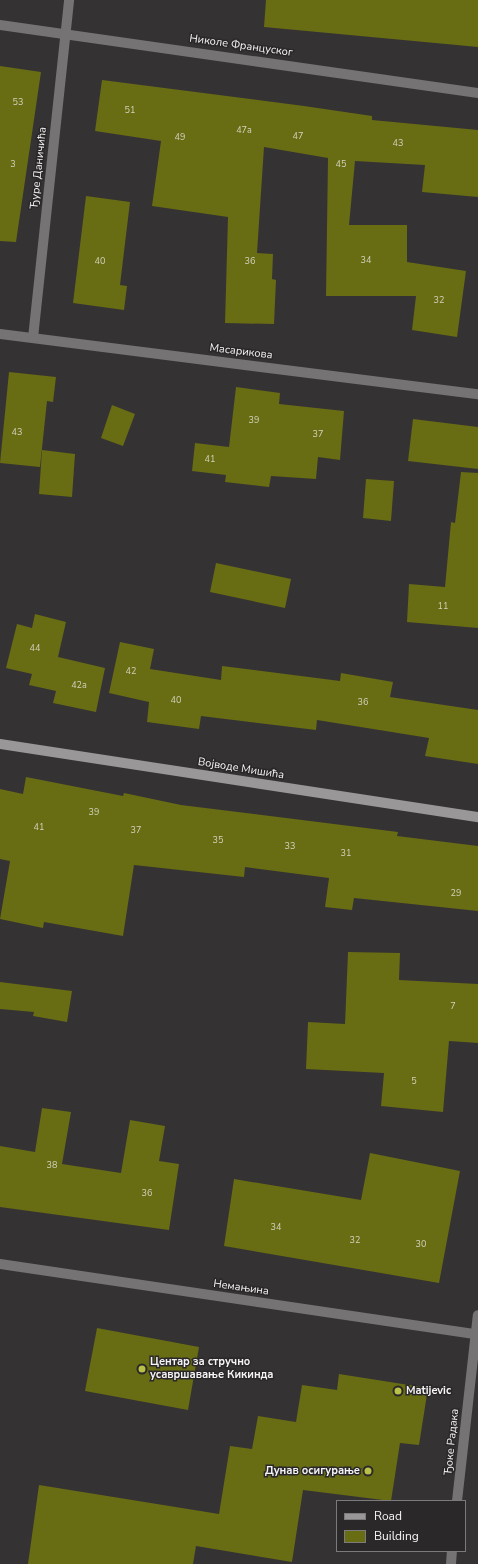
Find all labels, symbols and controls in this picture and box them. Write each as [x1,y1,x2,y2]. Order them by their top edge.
street label: Николе Француског [188,32,294,60]
house number: 53 [13,97,23,107]
house number: 51 [125,105,135,115]
house number: 47a [236,125,252,135]
street label: Ђуре Даничића [28,126,50,210]
house number: 47 [293,131,303,141]
house number: 49 [175,132,185,142]
house number: 43 [393,138,403,148]
house number: 3 [10,159,16,169]
house number: 45 [336,159,346,169]
house number: 34 [361,255,371,265]
house number: 40 [95,256,105,266]
house number: 36 [245,256,255,266]
house number: 32 [434,295,444,305]
street label: Масарикова [209,342,273,362]
house number: 39 [249,415,259,425]
house number: 43 [12,427,22,437]
house number: 37 [313,429,323,439]
house number: 41 [205,454,215,464]
house number: 11 [438,601,448,611]
house number: 44 [30,643,40,653]
house number: 42 [126,666,136,676]
house number: 42a [71,680,87,690]
house number: 40 [171,695,181,705]
house number: 36 [358,697,368,707]
street label: Војводе Мишића [197,756,285,782]
house number: 39 [89,807,99,817]
house number: 41 [34,822,44,832]
house number: 37 [131,825,141,835]
house number: 35 [213,835,223,845]
house number: 33 [285,841,295,851]
house number: 31 [341,848,351,858]
house number: 29 [451,888,461,898]
house number: 7 [450,1001,456,1011]
house number: 5 [411,1076,417,1086]
house number: 38 [47,1160,57,1170]
house number: 36 [142,1188,152,1198]
house number: 34 [271,1222,281,1232]
house number: 32 [350,1235,360,1245]
house number: 30 [416,1239,426,1249]
street label: Немањина [212,1278,270,1298]
place label: Центар за стручно усавршавање Кикинда [150,1356,274,1382]
marker: Центар за стручно усавршавање Кикинда [137,1364,147,1374]
place label: Matijevic [406,1384,451,1398]
marker: Matijevic [393,1386,403,1396]
street label: Ђоке Радака [442,1408,462,1476]
place label: Дунав осигурање [265,1464,360,1478]
marker: Дунав осигурање [363,1466,373,1476]
legend [336,1500,466,1552]
text: Road [374,1508,402,1524]
text: Building [374,1528,419,1544]

